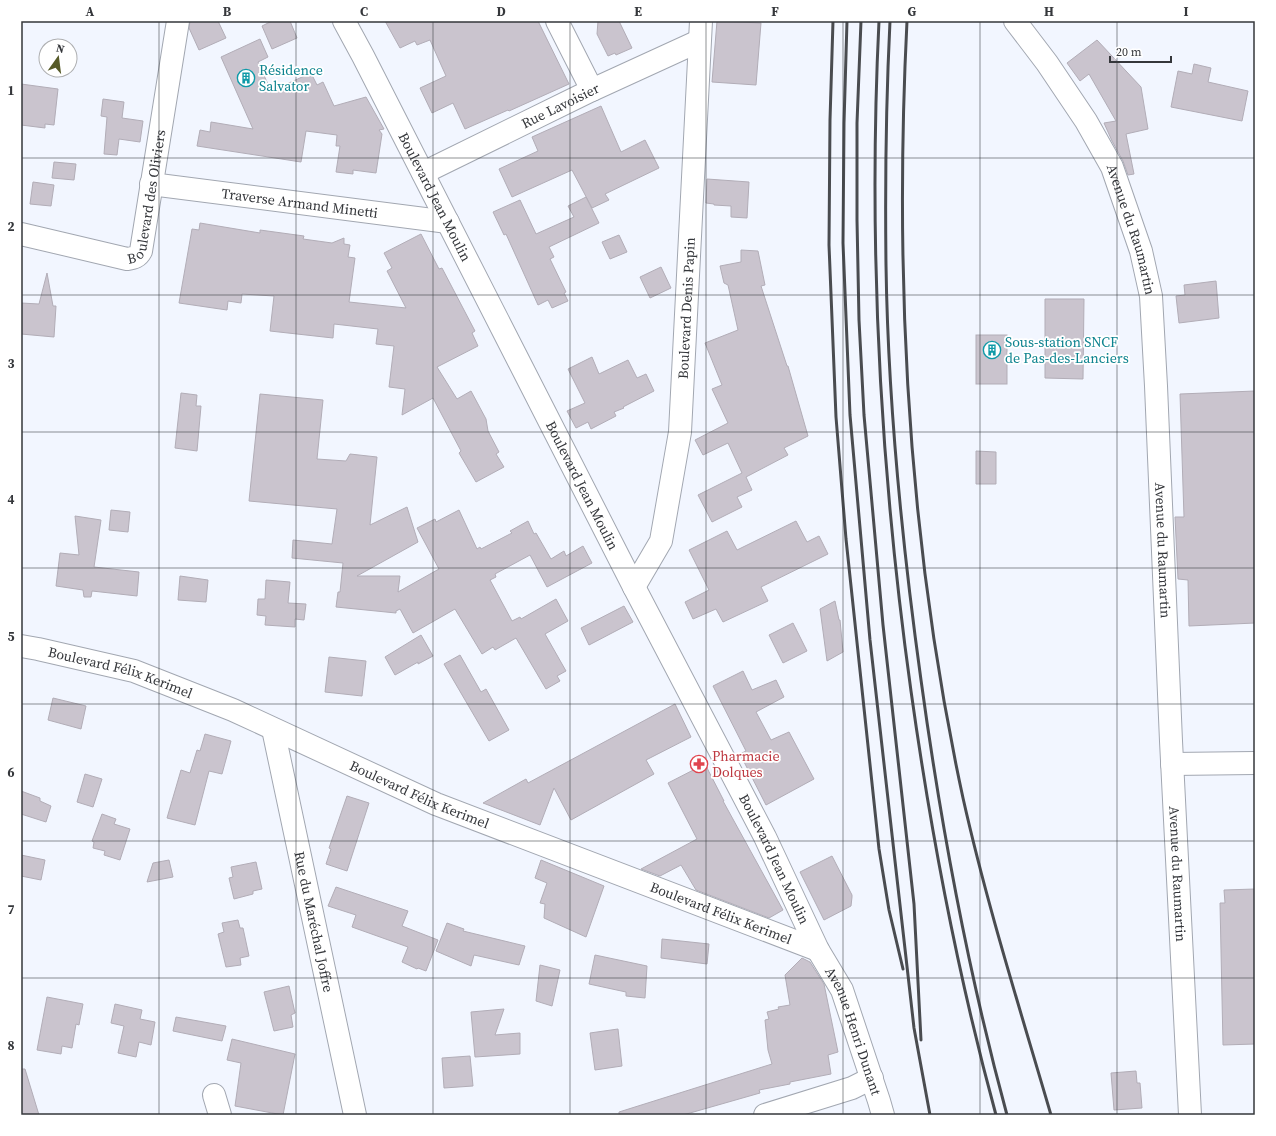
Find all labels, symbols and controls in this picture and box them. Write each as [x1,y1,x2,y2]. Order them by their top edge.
text: A [86,3,95,20]
text: B [223,3,232,20]
text: C [360,3,368,20]
text: D [496,3,506,20]
text: E [634,3,642,20]
text: F [771,3,779,20]
text: G [908,3,917,20]
text: H [1044,3,1054,20]
text: I [1183,3,1189,20]
north arrow [38,38,78,78]
scale bar [1110,38,1171,64]
text: N [55,41,66,57]
text: 20 m [1116,44,1142,60]
place label: Résidence Salvator [259,60,323,96]
building icon: Résidence Salvator [236,68,256,88]
street label: Rue Lavoisier [518,78,603,133]
text: 1 [7,82,15,99]
street label: Boulevard des Oliviers [125,128,170,269]
street label: Boulevard Jean Moulin [394,129,476,265]
street label: Avenue du Raumartin [1102,161,1161,297]
street label: Traverse Armand Minetti [220,183,379,223]
text: 2 [7,218,15,235]
street label: Boulevard Denis Papin [673,236,700,379]
place label: Sous-station SNCF de Pas-des-Lanciers [1005,332,1129,368]
building icon: Sous-station SNCF de Pas-des-Lanciers [982,340,1002,360]
text: 3 [7,355,15,372]
street label: Boulevard Jean Moulin [541,418,624,554]
street label: Avenue du Raumartin [1150,482,1176,619]
text: 4 [7,491,15,508]
text: 5 [7,628,15,645]
street label: Boulevard Félix Kerimel [46,642,196,703]
place label: Pharmacie Dolques [712,746,780,782]
pharmacy icon: Pharmacie Dolques [689,754,709,774]
street label: Boulevard Félix Kerimel [346,755,492,833]
text: 6 [7,764,15,781]
street label: Boulevard Jean Moulin [734,790,815,928]
street label: Avenue du Raumartin [1164,805,1191,943]
street label: Rue du Maréchal Joffre [289,849,339,994]
street label: Boulevard Félix Kerimel [647,877,795,949]
text: 7 [7,901,15,918]
street label: Avenue Henri Dunant [820,963,886,1098]
text: 8 [7,1037,15,1054]

